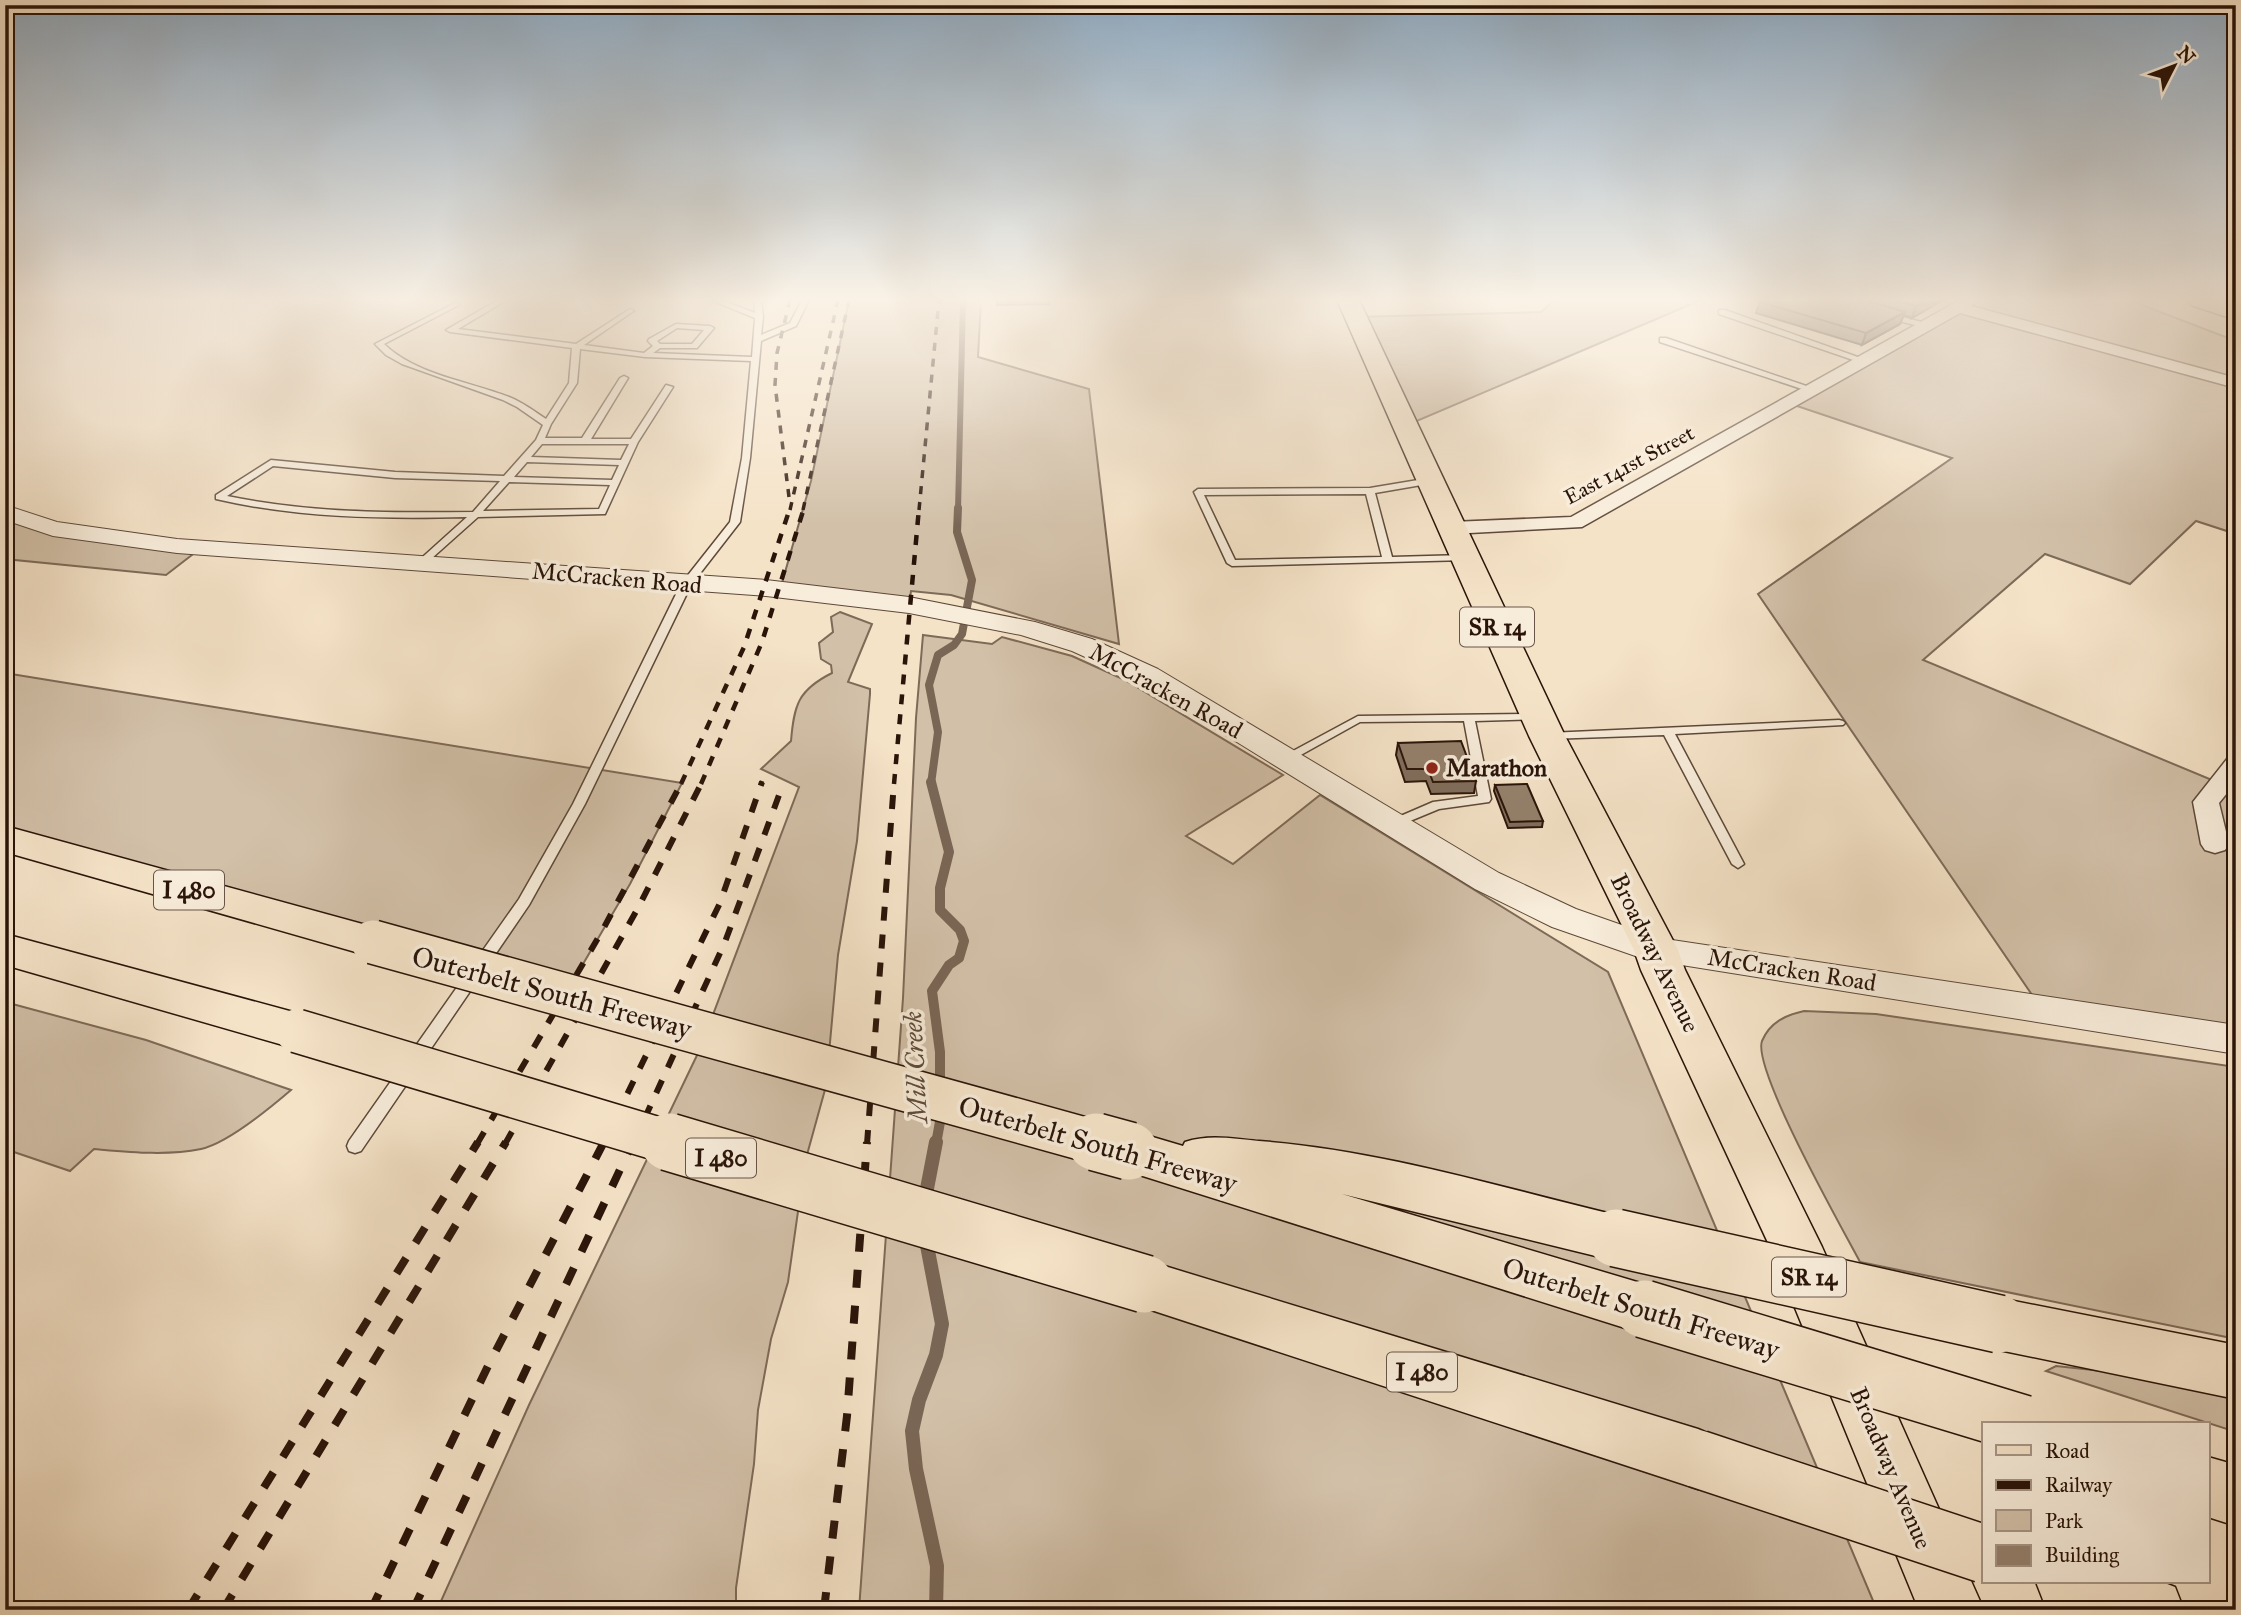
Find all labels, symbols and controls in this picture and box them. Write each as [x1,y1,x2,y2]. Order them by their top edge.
north arrow [2140,32,2210,102]
text: N [2172,41,2200,69]
street label: East 141st Street [1559,420,1699,510]
street label: McCracken Road [531,556,703,600]
road number: SR 14 [1460,608,1534,646]
street label: McCracken Road [1084,637,1248,745]
place label: Marathon [1446,753,1547,783]
marker: Marathon [1424,760,1440,776]
street label: Broadway Avenue [1604,869,1706,1037]
road number: I 480 [154,870,224,909]
street label: Outerbelt South Freeway [408,938,696,1047]
street label: McCracken Road [1705,942,1879,998]
water label: Mill Creek [896,1010,934,1126]
street label: Outerbelt South Freeway [955,1088,1242,1201]
road number: I 480 [686,1138,756,1177]
street label: Outerbelt South Freeway [1498,1250,1784,1368]
road number: SR 14 [1772,1258,1846,1296]
road number: I 480 [1387,1352,1457,1392]
street label: Broadway Avenue [1843,1383,1939,1553]
legend [1982,1422,2210,1584]
text: Road [2045,1438,2090,1464]
text: Railway [2045,1472,2113,1498]
text: Park [2045,1508,2083,1534]
text: Building [2045,1542,2119,1568]

